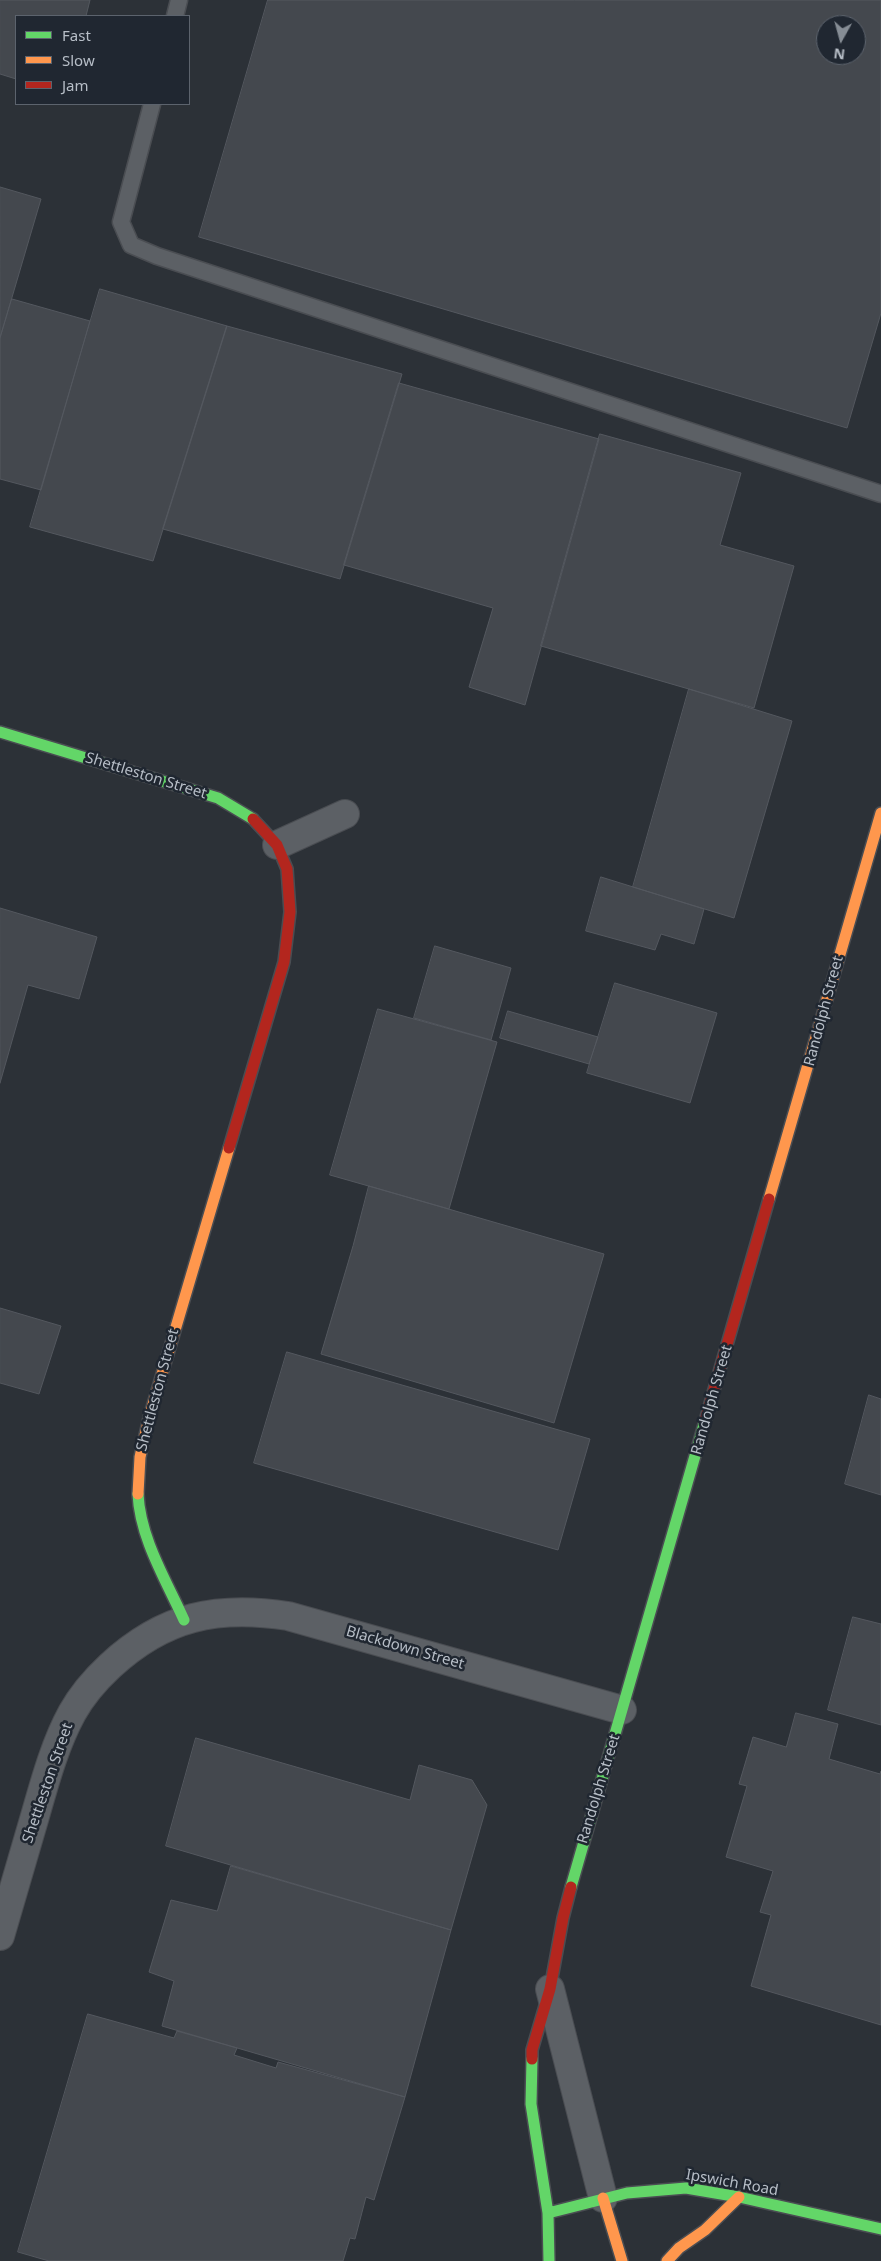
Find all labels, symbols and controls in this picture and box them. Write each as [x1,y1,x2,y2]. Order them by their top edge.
legend [15,15,190,105]
north arrow [816,15,866,65]
text: Fast [62,25,91,45]
text: N [832,44,846,65]
text: Slow [62,50,95,70]
text: Jam [62,75,89,95]
street label: Shettleston Street [83,749,209,803]
street label: Randolph Street [801,954,847,1068]
street label: Shettleston Street [133,1327,183,1453]
street label: Randolph Street [688,1343,736,1457]
street label: Blackdown Street [344,1623,466,1673]
street label: Shettleston Street [19,1721,77,1845]
street label: Randolph Street [574,1732,624,1846]
street label: Ipswich Road [684,2166,780,2200]

